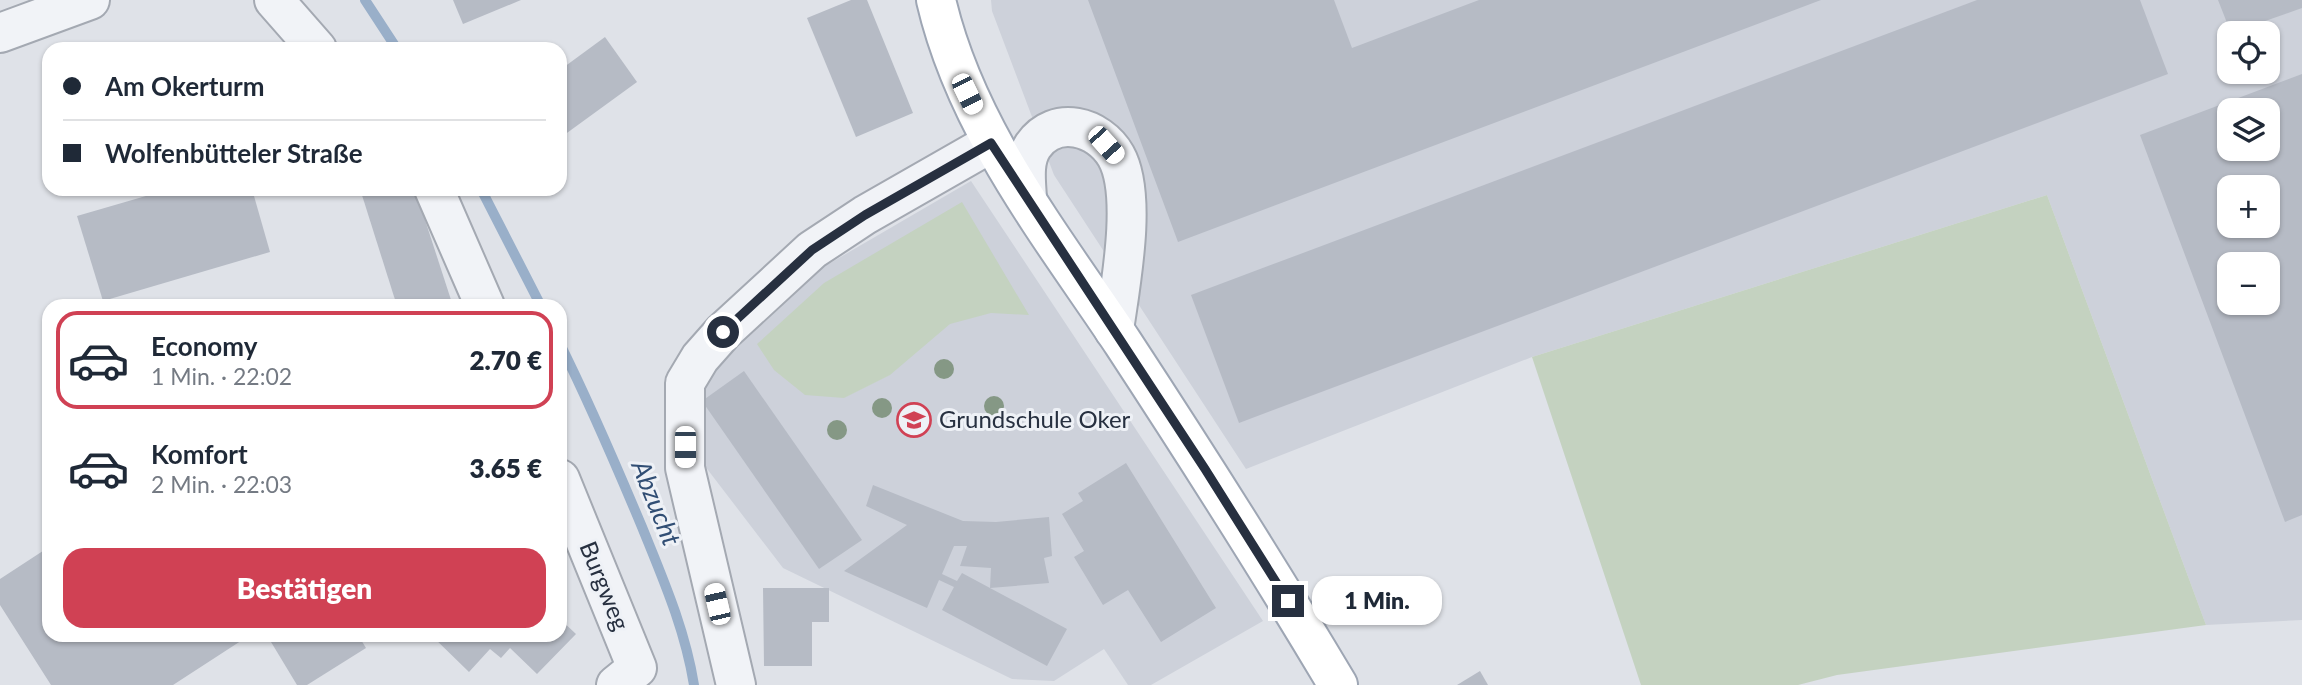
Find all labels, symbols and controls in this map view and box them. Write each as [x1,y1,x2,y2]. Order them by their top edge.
map controls [2217,21,2280,315]
button: locate [2217,21,2280,84]
text: Am Okerturm [105,70,265,102]
car [949,71,986,117]
button: layers [2217,98,2280,161]
car [1085,122,1128,168]
text: Wolfenbütteler Straße [105,137,363,169]
button: + [2217,175,2280,238]
button: − [2217,252,2280,315]
route start [707,316,739,348]
icon: car [67,329,130,392]
text: Economy [151,330,257,362]
text: 2.70 € [469,344,542,376]
text: 1 Min. · 22:02 [151,362,292,390]
school or university icon: Grundschule Oker [895,401,933,439]
place label: Grundschule Oker [939,404,1131,433]
car [675,426,696,468]
icon: car [67,437,130,500]
text: Komfort [151,438,248,470]
text: 3.65 € [469,452,542,484]
water label: Abzucht [625,454,688,550]
text: 2 Min. · 22:03 [151,470,292,498]
street label: Burgweg [574,537,636,634]
button: Bestätigen [63,548,546,628]
callout: 1 Min. [1312,576,1442,626]
car [703,581,732,627]
route end [1272,585,1304,617]
text: 1 Min. [1344,586,1410,614]

